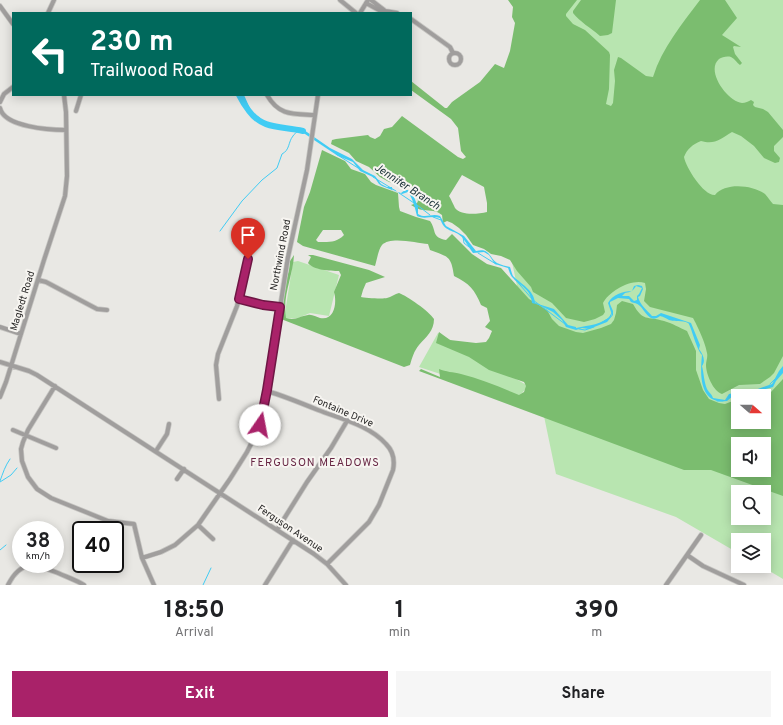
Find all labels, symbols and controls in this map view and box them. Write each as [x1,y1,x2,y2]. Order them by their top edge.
text: 230 m [90,25,173,61]
icon: left [24,28,76,80]
text: Trailwood Road [90,60,214,83]
water label: Jennifer Branch [371,161,443,213]
pin [231,218,265,259]
street label: Northwind Road [268,218,294,292]
icon: arrive [237,224,259,246]
street label: Magledt Road [8,270,38,332]
north arrow [731,389,771,429]
map controls [731,389,771,573]
street label: Fontaine Drive [311,393,375,431]
position arrow [239,404,281,446]
button: sound [731,437,771,477]
district label: FERGUSON MEADOWS [250,456,380,470]
button: search [731,485,771,525]
street label: Ferguson Avenue [255,502,325,556]
speed limit sign: 40 [72,521,124,573]
text: 38 [26,529,50,555]
button: layers [731,533,771,573]
text: km/h [26,550,50,563]
text: 18:50 [164,596,225,626]
text: 1 [395,596,404,626]
text: 390 [574,596,619,626]
text: Arrival [175,625,214,641]
text: min [389,625,410,641]
text: m [591,625,602,641]
button: Exit [12,671,388,717]
button: Share [396,671,771,717]

